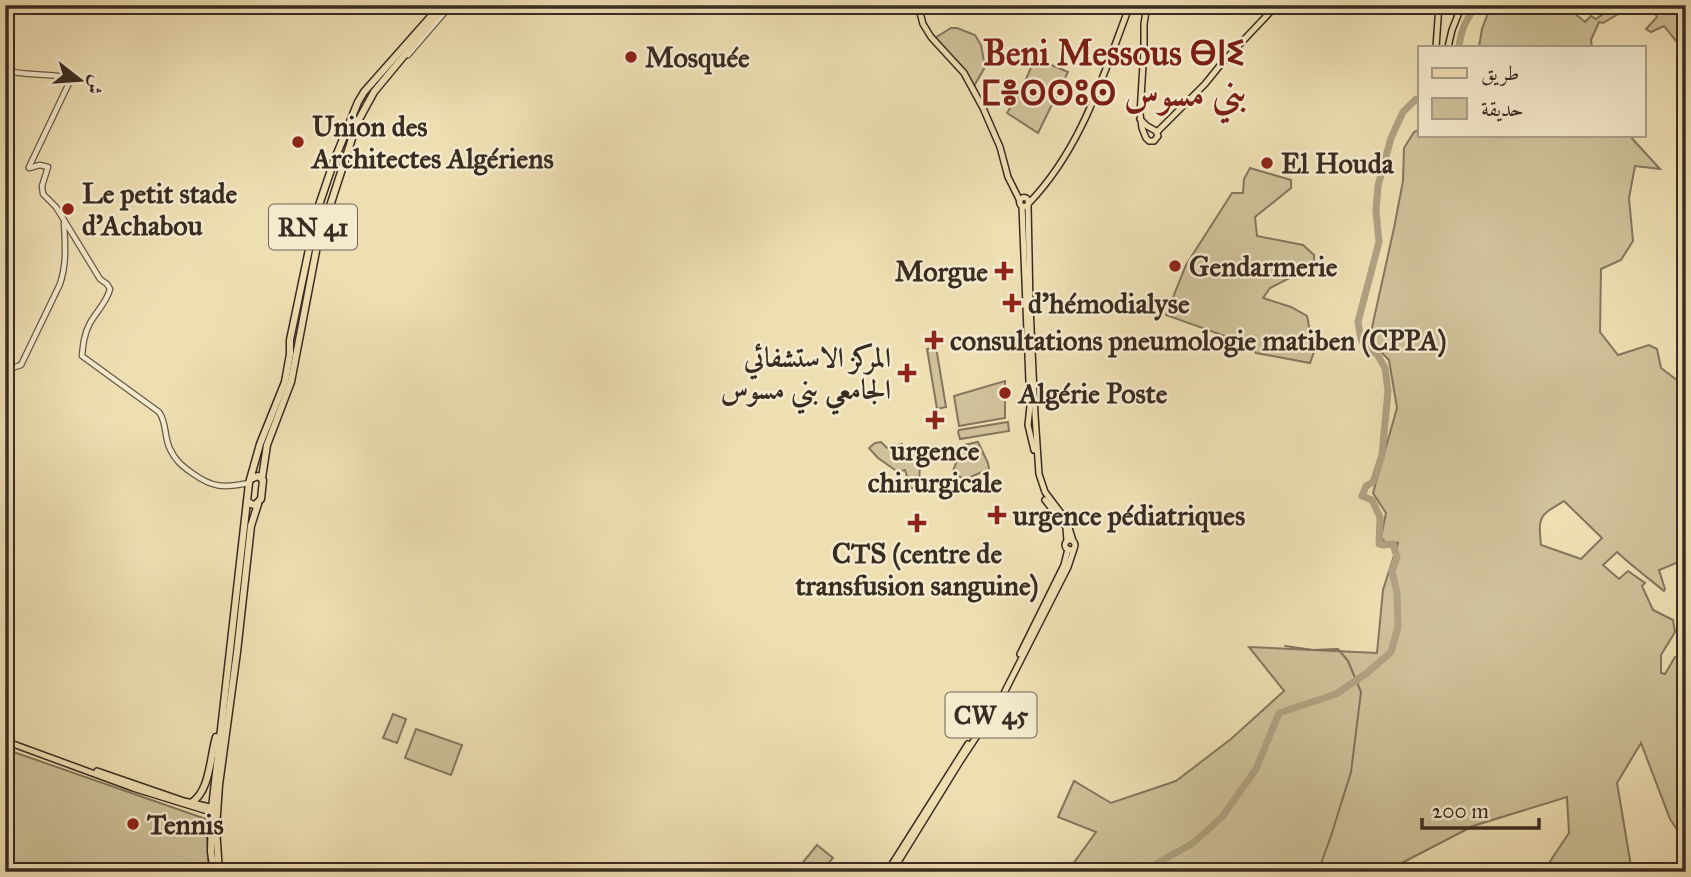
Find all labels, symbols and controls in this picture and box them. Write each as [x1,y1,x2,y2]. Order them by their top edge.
district label: Beni Messous ⴱⵏⵉ ⵎⴻⵙⵙⵓⵙ بني مسوس [980,32,1248,124]
place label: Mosquée [645,40,750,75]
north arrow [46,46,116,116]
legend [1418,46,1646,136]
marker: Mosquée [623,49,639,65]
text: طريق [1481,60,1519,86]
text: ش [82,72,110,97]
text: حديقة [1481,96,1524,122]
place label: Union des Architectes Algériens [310,109,554,176]
marker: Union des Architectes Algériens [290,134,306,150]
place label: El Houda [1281,146,1395,181]
marker: El Houda [1259,155,1275,171]
place label: Le petit stade d'Achabou [82,176,237,243]
marker: Le petit stade d'Achabou [60,201,76,217]
road number: RN 41 [269,204,357,250]
place label: Gendarmerie [1189,249,1338,284]
place label: Morgue [895,254,988,289]
marker: Gendarmerie [1167,258,1183,274]
marker: Morgue [994,261,1014,281]
place label: d'hémodialyse [1028,286,1190,321]
marker: d'hémodialyse [1002,293,1022,313]
place label: consultations pneumologie matiben (CPPA) [950,323,1446,358]
marker: consultations pneumologie matiben (CPPA) [924,330,944,350]
place label: المركز الاستشفائي الجامعي بني مسوس [721,340,891,415]
marker: المركز الاستشفائي الجامعي بني مسوس [897,363,917,383]
place label: Algérie Poste [1017,376,1168,411]
marker: Algérie Poste [997,385,1013,401]
marker: urgence chirurgicale [925,410,945,430]
place label: urgence chirurgicale [868,433,1003,500]
place label: urgence pédiatriques [1012,498,1245,533]
marker: urgence pédiatriques [987,505,1007,525]
marker: CTS (centre de transfusion sanguine) [907,513,927,533]
place label: CTS (centre de transfusion sanguine) [794,536,1039,603]
road number: CW 45 [946,692,1036,737]
scale bar [1422,786,1539,830]
text: 200 m [1432,798,1489,824]
place label: Tennis [147,807,224,842]
marker: Tennis [125,816,141,832]

